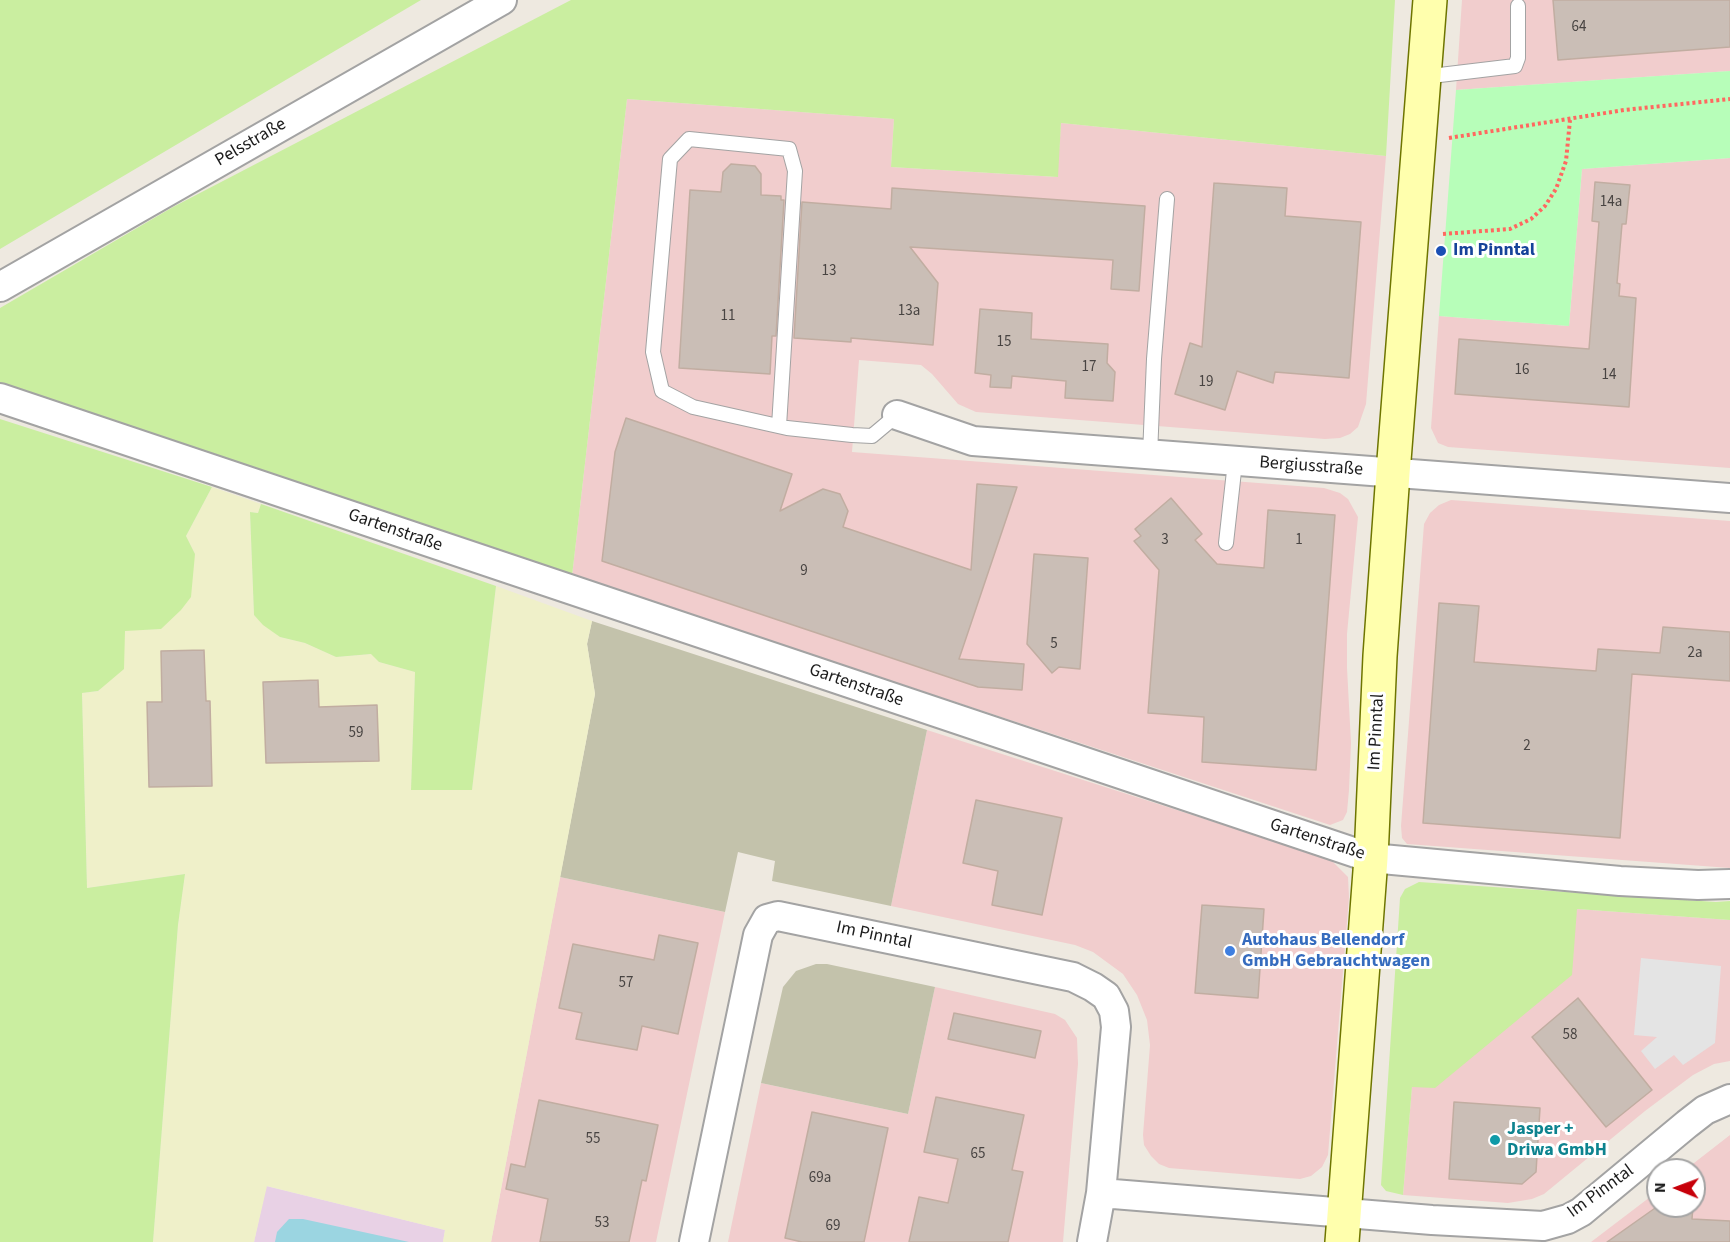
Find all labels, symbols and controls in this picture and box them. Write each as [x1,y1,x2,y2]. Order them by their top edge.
house number: 64 [1572,19,1586,37]
street label: Pelsstraße [212,114,290,172]
house number: 14a [1600,194,1622,212]
place label: Im Pinntal [1453,240,1535,262]
marker: Im Pinntal [1434,244,1448,258]
house number: 13 [822,263,836,281]
house number: 13a [898,303,920,321]
house number: 11 [721,308,735,326]
house number: 15 [997,334,1011,352]
house number: 17 [1082,359,1096,377]
house number: 16 [1515,362,1529,380]
house number: 14 [1602,367,1616,385]
house number: 19 [1199,374,1213,392]
street label: Bergiusstraße [1258,453,1364,481]
street label: Gartenstraße [345,505,445,557]
house number: 3 [1161,532,1169,550]
house number: 1 [1295,532,1303,550]
house number: 9 [800,563,808,581]
house number: 5 [1050,636,1058,654]
house number: 2a [1687,645,1703,663]
street label: Gartenstraße [806,660,906,712]
street label: Im Pinntal [1364,693,1390,771]
house number: 59 [349,725,363,743]
house number: 2 [1523,738,1531,756]
street label: Gartenstraße [1267,815,1367,865]
street label: Im Pinntal [834,917,914,955]
place label: Autohaus Bellendorf GmbH Gebrauchtwagen [1242,930,1430,972]
marker: Autohaus Bellendorf GmbH Gebrauchtwagen [1223,944,1237,958]
house number: 57 [619,975,633,993]
house number: 58 [1563,1027,1577,1045]
place label: Jasper + Driwa GmbH [1507,1119,1607,1162]
house number: 55 [586,1131,600,1149]
marker: Jasper + Driwa GmbH [1488,1133,1502,1147]
house number: 65 [971,1146,985,1164]
north arrow [1646,1158,1706,1218]
street label: Im Pinntal [1564,1161,1638,1223]
house number: 69a [809,1170,831,1188]
text: N [1649,1182,1671,1193]
house number: 53 [595,1215,609,1233]
house number: 69 [826,1218,840,1236]

